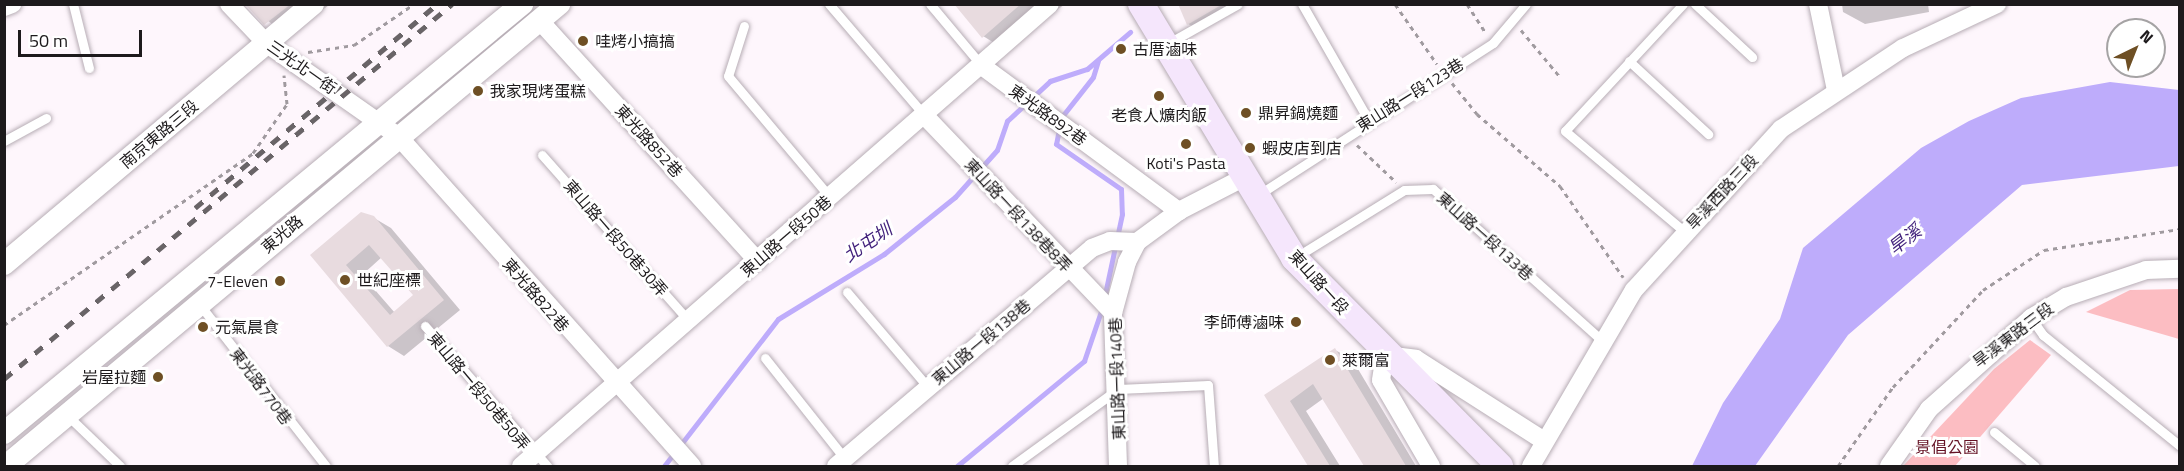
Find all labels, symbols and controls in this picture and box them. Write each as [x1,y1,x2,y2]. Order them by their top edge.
scale bar [21,18,146,56]
north arrow [2106,18,2166,78]
text: N [2135,24,2159,49]
text: 50 m [29,27,68,54]
place label: 哇烤小搞搞 [595,31,675,51]
marker: 哇烤小搞搞 [576,34,590,48]
street label: 三光北一街 [264,36,340,98]
place label: 古厝滷味 [1133,39,1197,59]
marker: 古厝滷味 [1114,42,1128,56]
street label: 東山路一段123巷 [1353,54,1467,136]
place label: 我家現烤蛋糕 [490,81,586,101]
street label: 東光路892巷 [1006,81,1090,149]
marker: 我家現烤蛋糕 [471,84,485,98]
marker: 老食人爌肉飯 [1152,89,1166,103]
street label: 南京東路三段 [116,96,202,172]
street label: 東光路852巷 [611,101,687,181]
place label: 鼎昇鍋燒麵 [1258,103,1338,123]
place label: 老食人爌肉飯 [1111,105,1207,125]
marker: 鼎昇鍋燒麵 [1239,106,1253,120]
marker: Koti's Pasta [1179,137,1193,151]
place label: 蝦皮店到店 [1262,138,1342,158]
marker: 蝦皮店到店 [1243,141,1257,155]
street label: 旱溪西路三段 [1682,150,1762,234]
place label: Koti's Pasta [1146,153,1226,173]
street label: 東山路一段138巷8弄 [961,154,1075,276]
street label: 東山路一段50巷30弄 [560,176,672,300]
street label: 東山路一段133巷 [1433,188,1537,284]
street label: 東山路一段50巷 [737,191,835,281]
street label: 東光路 [257,211,307,257]
water label: 北屯圳 [840,219,896,267]
water label: 旱溪 [1884,220,1926,260]
street label: 東山路一段 [1285,246,1353,318]
street label: 東光路822巷 [499,254,573,336]
place label: 世紀座標 [357,270,421,290]
place label: 7-Eleven [207,271,268,291]
marker: 世紀座標 [338,273,352,287]
marker: 7-Eleven [273,274,287,288]
street label: 東山路一段138巷 [928,295,1034,389]
street label: 旱溪東路三段 [1969,298,2057,372]
place label: 李師傅滷味 [1204,312,1284,332]
marker: 李師傅滷味 [1289,315,1303,329]
place label: 元氣晨食 [215,317,279,337]
street label: 東山路一段140巷 [1105,317,1129,441]
marker: 元氣晨食 [196,320,210,334]
street label: 東山路一段50巷50弄 [424,328,534,454]
street label: 東光路770巷 [226,344,296,428]
place label: 萊爾富 [1342,350,1390,370]
marker: 萊爾富 [1323,353,1337,367]
place label: 岩屋拉麵 [82,367,146,387]
marker: 岩屋拉麵 [151,370,165,384]
park label: 景倡公園 [1915,437,1979,457]

